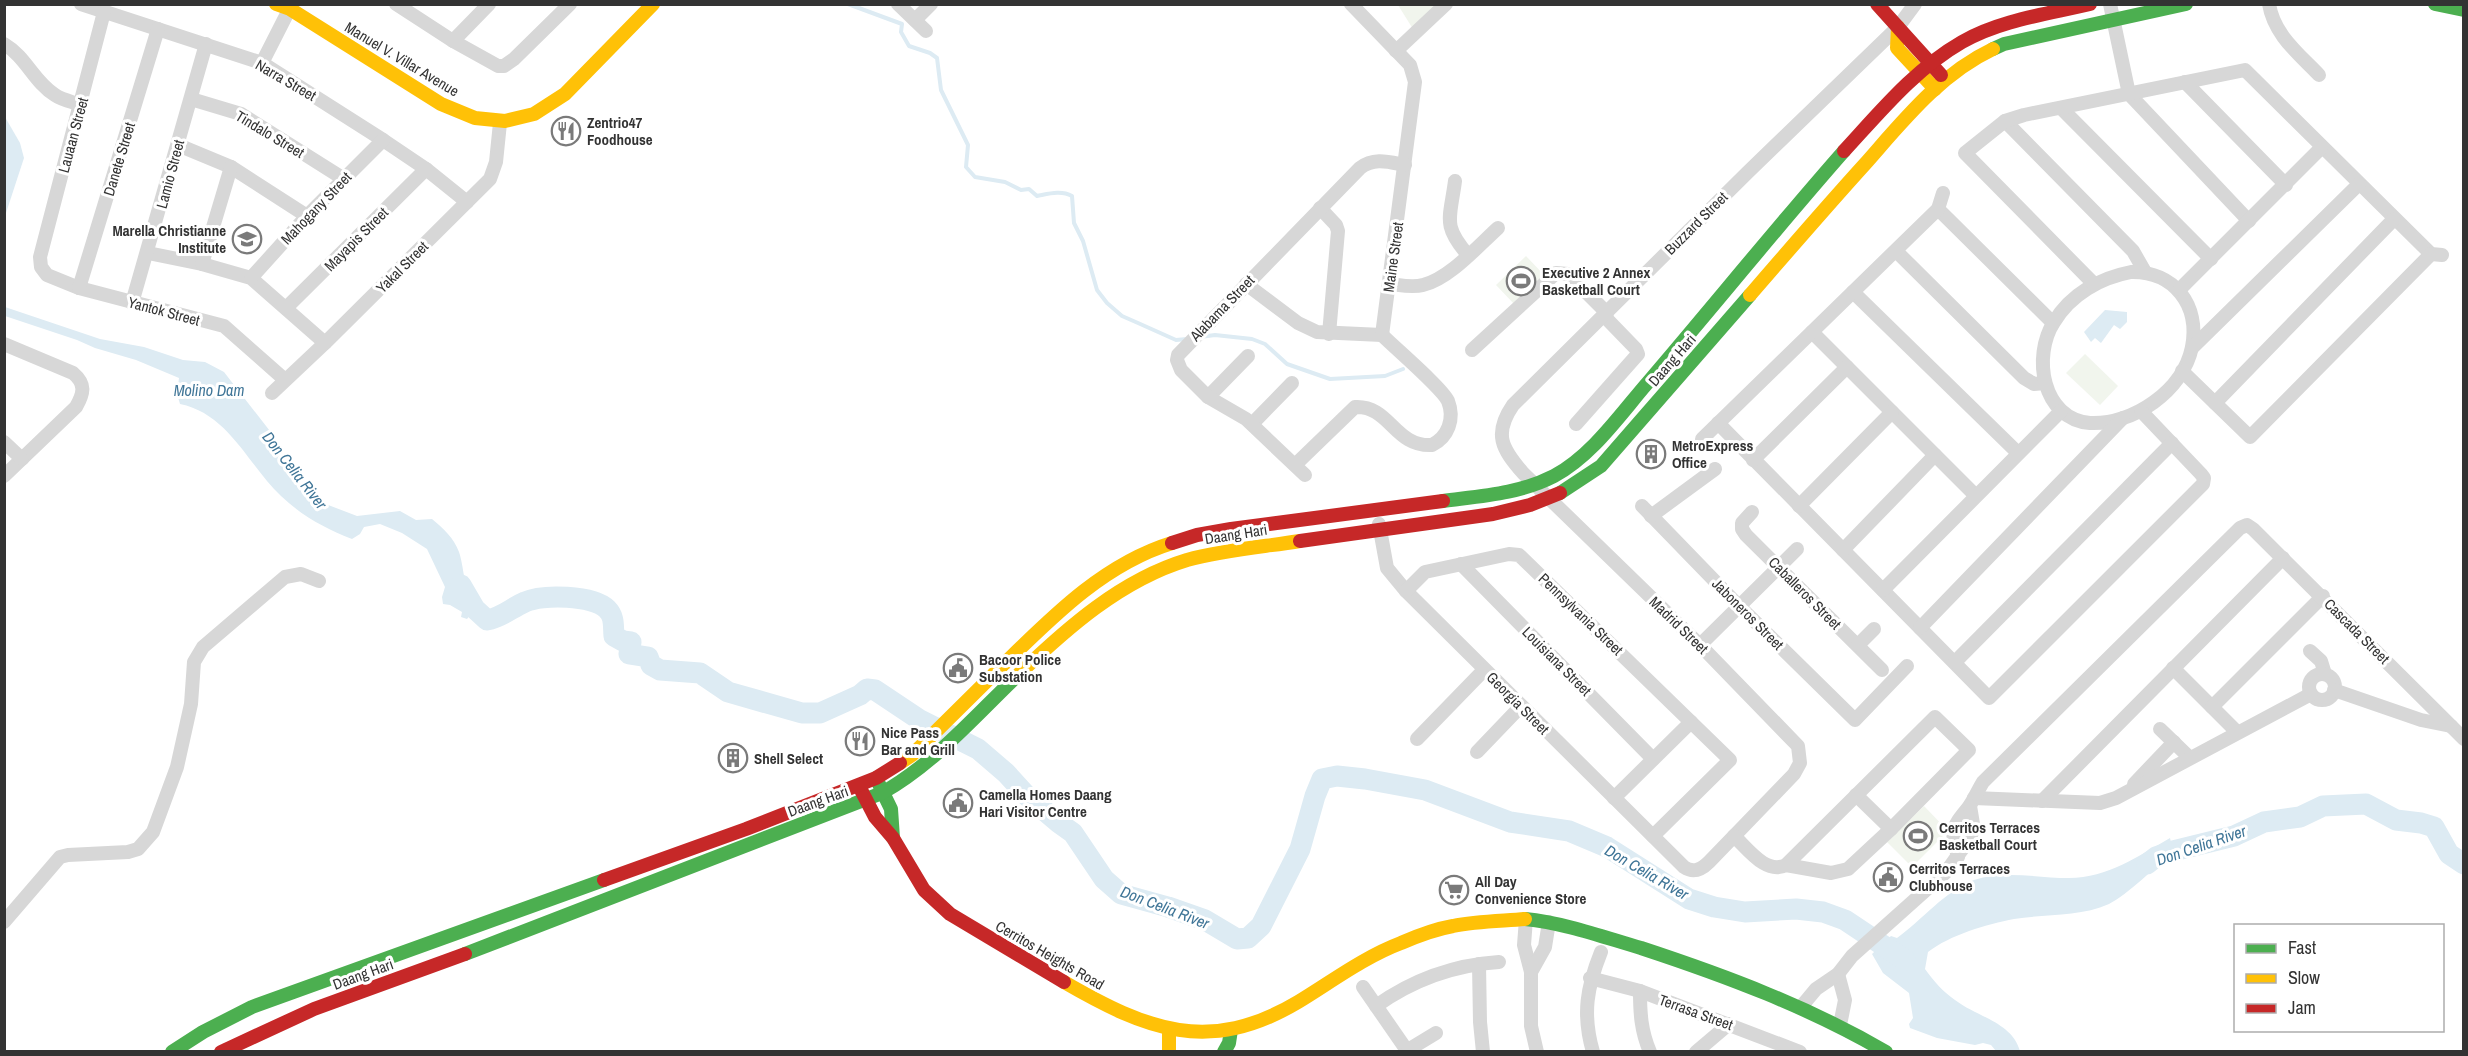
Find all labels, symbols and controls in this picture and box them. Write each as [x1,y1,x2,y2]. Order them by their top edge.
street label: Manuel V. Villar Avenue [341,17,463,101]
street label: Narra Street [252,54,321,106]
street label: Lauaan Street [53,94,93,175]
street label: Tindalo Street [232,105,309,163]
place label: Zentrio47 Foodhouse [587,112,653,150]
restaurant icon: Zentrio47 Foodhouse [550,115,582,147]
street label: Danete Street [98,119,140,198]
street label: Lamio Street [151,137,189,211]
street label: Mahogany Street [276,167,356,249]
street label: Buzzard Street [1660,186,1733,259]
street label: Mayapis Street [319,202,393,276]
place label: Marella Christianne Institute [113,220,226,258]
street label: Maine Street [1378,220,1408,293]
school or university icon: Marella Christianne Institute [231,223,263,255]
street label: Yakal Street [371,236,433,298]
place label: Executive 2 Annex Basketball Court [1542,262,1650,300]
sports icon: Executive 2 Annex Basketball Court [1505,265,1537,297]
street label: Alabama Street [1184,270,1259,347]
street label: Yantok Street [126,291,203,331]
street label: Daang Hari [1643,329,1701,391]
water label: Molino Dam [174,379,244,401]
water label: Don Celia River [258,426,333,514]
place label: MetroExpress Office [1672,435,1754,473]
building icon: MetroExpress Office [1635,438,1667,470]
street label: Daang Hari [1203,519,1269,549]
street label: Caballeros Street [1764,552,1846,634]
street label: Pennsylvania Street [1534,568,1628,660]
street label: Jaboneros Street [1707,573,1789,655]
street label: Madrid Street [1645,592,1714,659]
street label: Cascada Street [2320,594,2395,669]
street label: Louisiana Street [1518,622,1597,701]
place label: Bacoor Police Substation [979,649,1061,687]
public building icon: Bacoor Police Substation [942,652,974,684]
street label: Georgia Street [1482,667,1554,739]
place label: Nice Pass Bar and Grill [881,722,955,760]
restaurant icon: Nice Pass Bar and Grill [844,725,876,757]
building icon: Shell Select [717,742,749,774]
place label: Shell Select [754,748,823,769]
street label: Daang Hari [785,780,851,822]
place label: Camella Homes Daang Hari Visitor Centre [979,784,1112,822]
public building icon: Camella Homes Daang Hari Visitor Centre [942,787,974,819]
place label: Cerritos Terraces Basketball Court [1939,817,2040,855]
water label: Don Celia River [2153,819,2249,871]
sports icon: Cerritos Terraces Basketball Court [1902,820,1934,852]
water label: Don Celia River [1601,839,1693,905]
place label: Cerritos Terraces Clubhouse [1909,858,2010,896]
public building icon: Cerritos Terraces Clubhouse [1872,861,1904,893]
place label: All Day Convenience Store [1475,871,1587,909]
supermarket icon: All Day Convenience Store [1438,874,1470,906]
water label: Don Celia River [1117,880,1213,934]
street label: Cerritos Heights Road [992,915,1108,995]
legend [2234,924,2444,1032]
text: Fast [2288,935,2316,960]
street label: Daang Hari [330,953,396,995]
text: Slow [2288,965,2320,990]
street label: Terrasa Street [1656,989,1736,1035]
text: Jam [2288,995,2316,1020]

